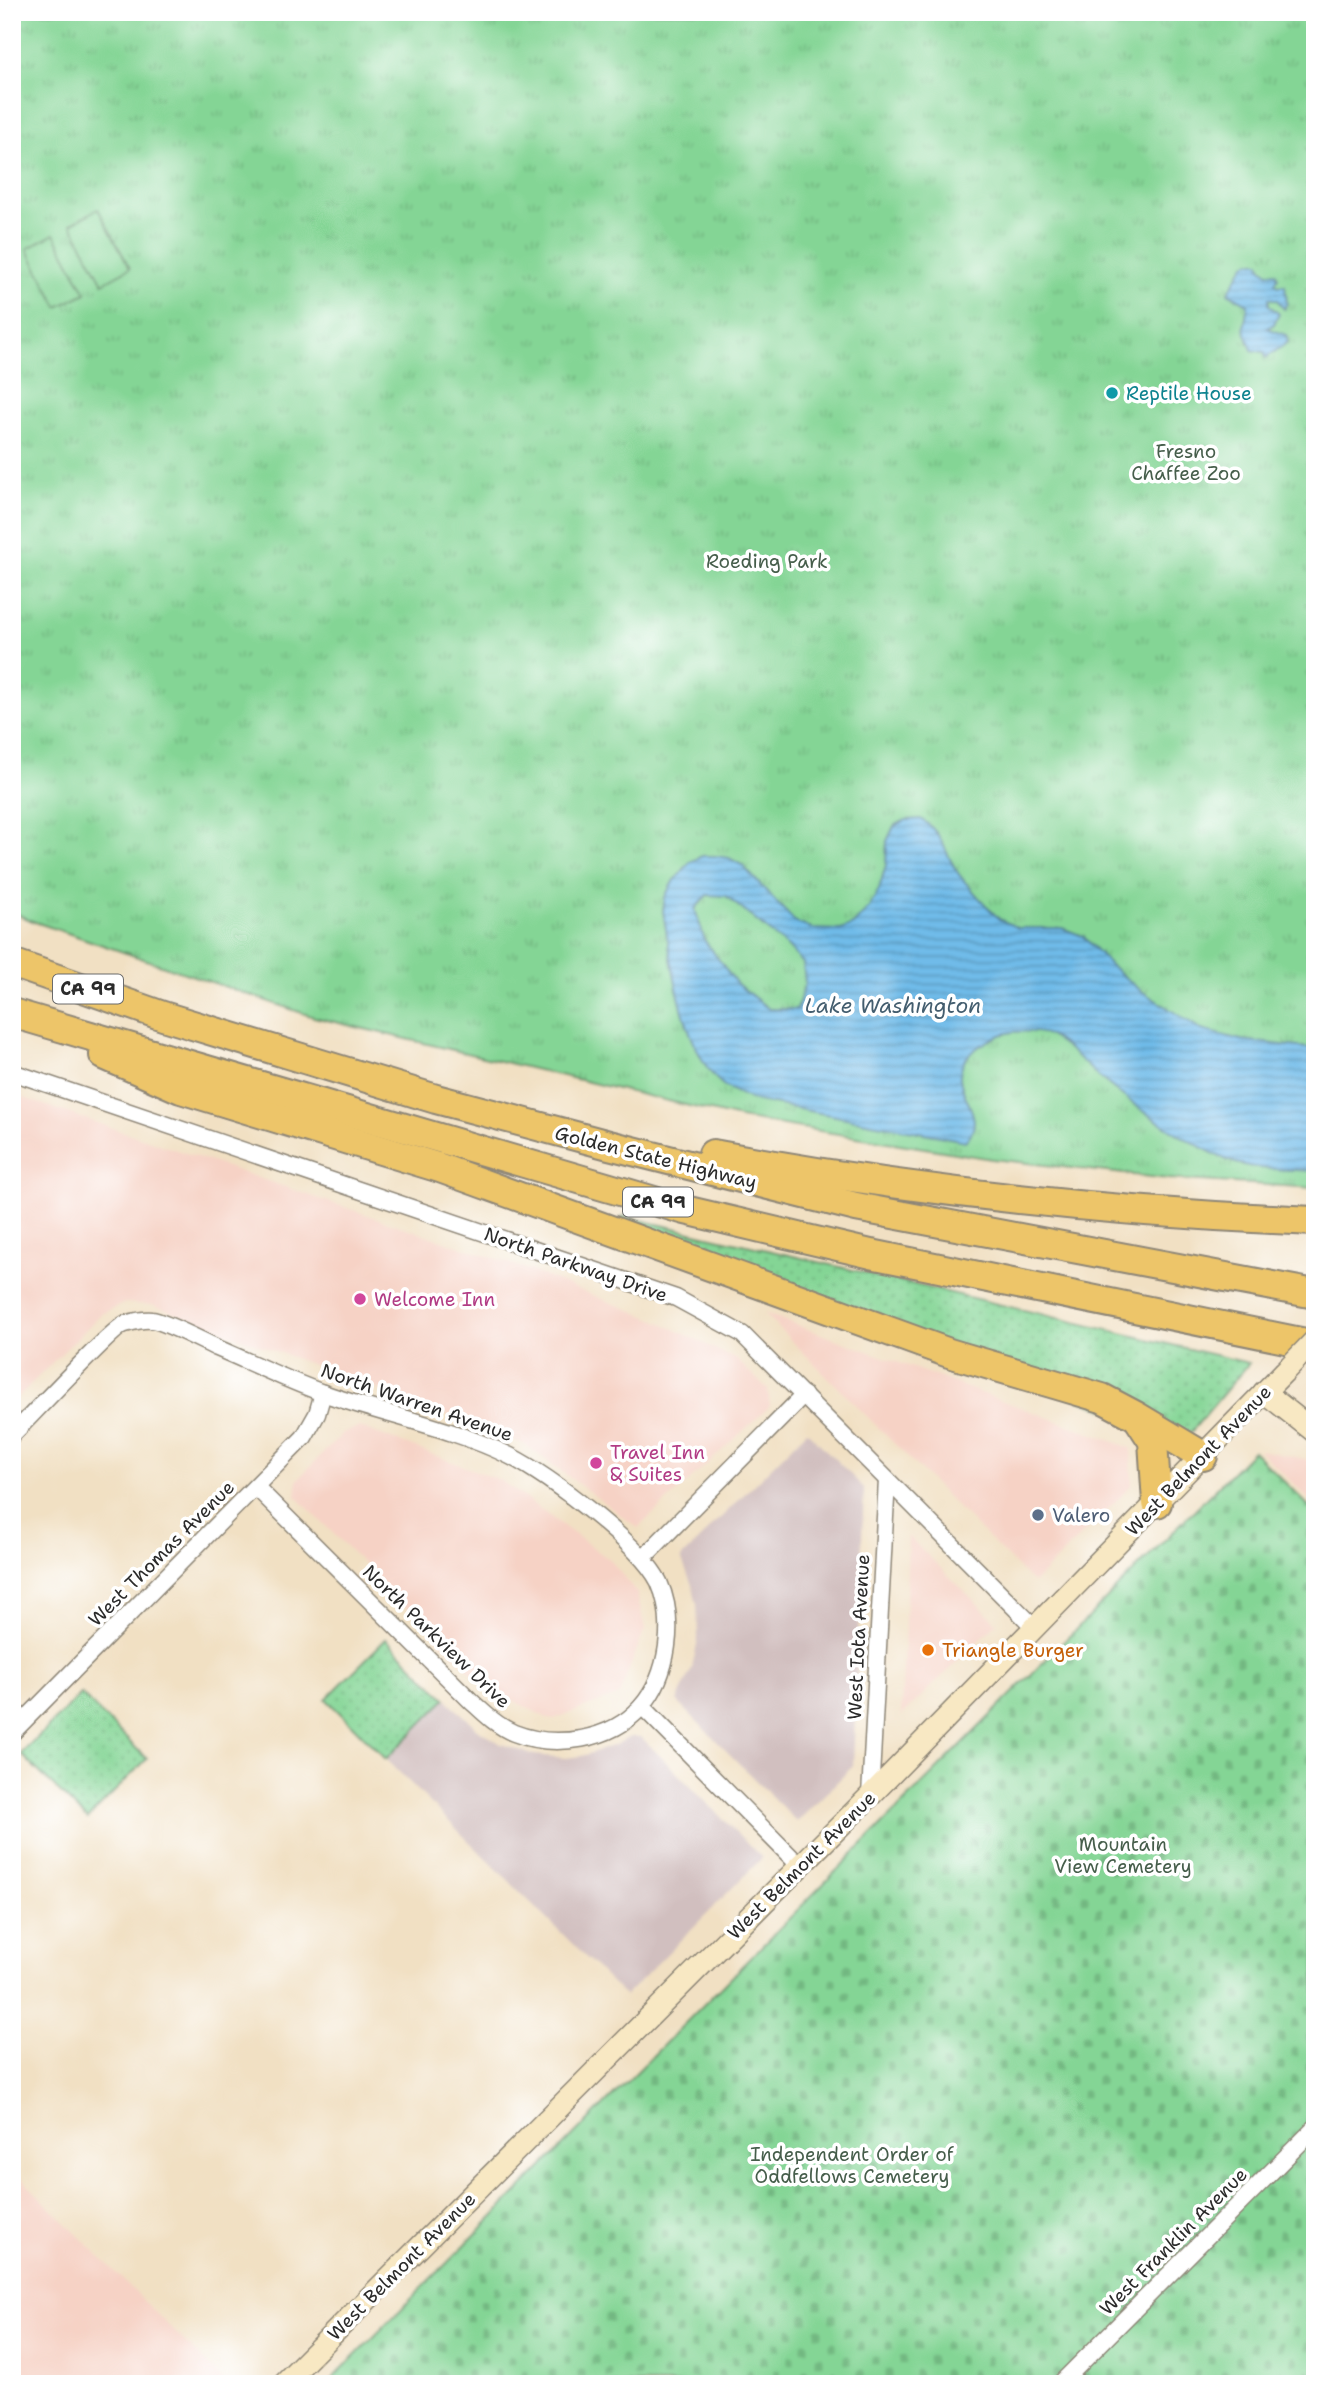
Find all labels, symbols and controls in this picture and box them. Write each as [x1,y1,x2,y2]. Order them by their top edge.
place label: Reptile House [1126,381,1252,406]
marker: Reptile House [1104,385,1120,401]
park label: Fresno Chaffee Zoo [1131,439,1241,486]
park label: Roeding Park [706,549,828,574]
road number: CA 99 [53,974,123,1004]
water label: Lake Washington [805,992,981,1020]
street label: Golden State Highway [552,1120,759,1195]
road number: CA 99 [623,1188,693,1217]
street label: North Parkway Drive [481,1221,671,1308]
place label: Welcome Inn [374,1287,495,1312]
marker: Welcome Inn [352,1291,368,1307]
street label: North Warren Avenue [318,1358,516,1447]
street label: West Belmont Avenue [1120,1380,1277,1541]
place label: Travel Inn & Suites [610,1440,705,1487]
marker: Travel Inn & Suites [588,1455,604,1471]
street label: West Thomas Avenue [83,1475,240,1632]
place label: Valero [1052,1503,1110,1528]
marker: Valero [1030,1507,1046,1523]
street label: West Iota Avenue [842,1553,875,1721]
street label: North Parkview Drive [357,1559,516,1713]
place label: Triangle Burger [942,1638,1084,1663]
marker: Triangle Burger [920,1642,936,1658]
street label: West Belmont Avenue [722,1786,881,1945]
park label: Mountain View Cemetery [1054,1832,1192,1879]
park label: Independent Order of Oddfellows Cemetery [750,2142,955,2189]
street label: West Franklin Avenue [1094,2162,1253,2321]
street label: West Belmont Avenue [322,2187,481,2346]

